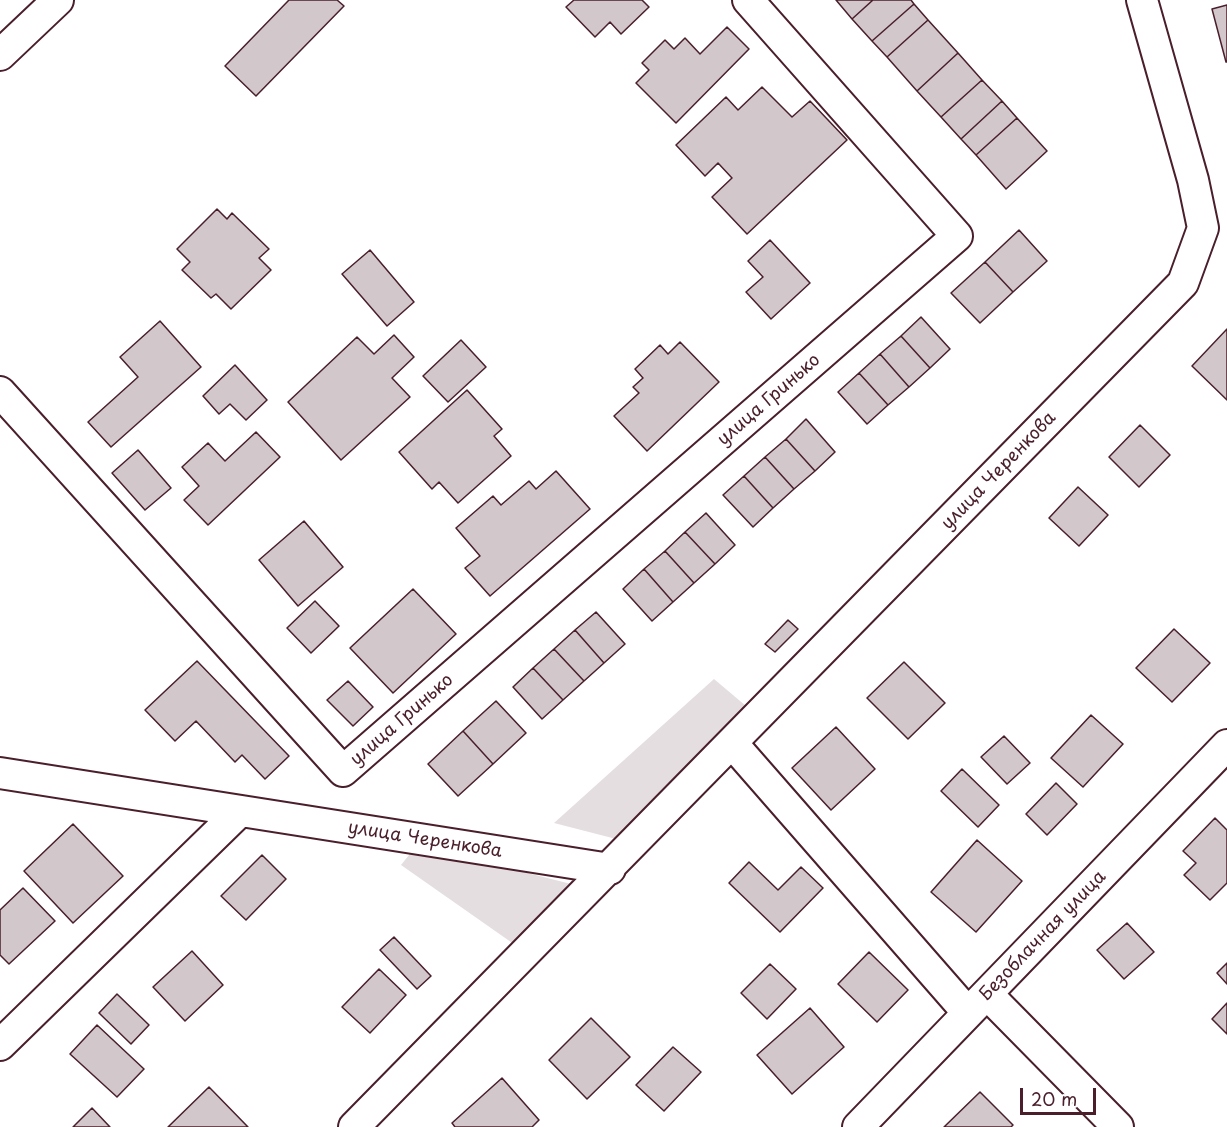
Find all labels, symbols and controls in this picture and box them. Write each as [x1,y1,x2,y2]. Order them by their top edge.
street label: улица Гринько [713,349,825,451]
street label: улица Черенкова [937,407,1061,535]
street label: улица Гринько [346,669,458,771]
street label: улица Черенкова [346,817,504,863]
street label: Безоблачная улица [975,866,1111,1006]
scale bar [1023,1076,1100,1114]
text: 20 m [1031,1085,1077,1112]

